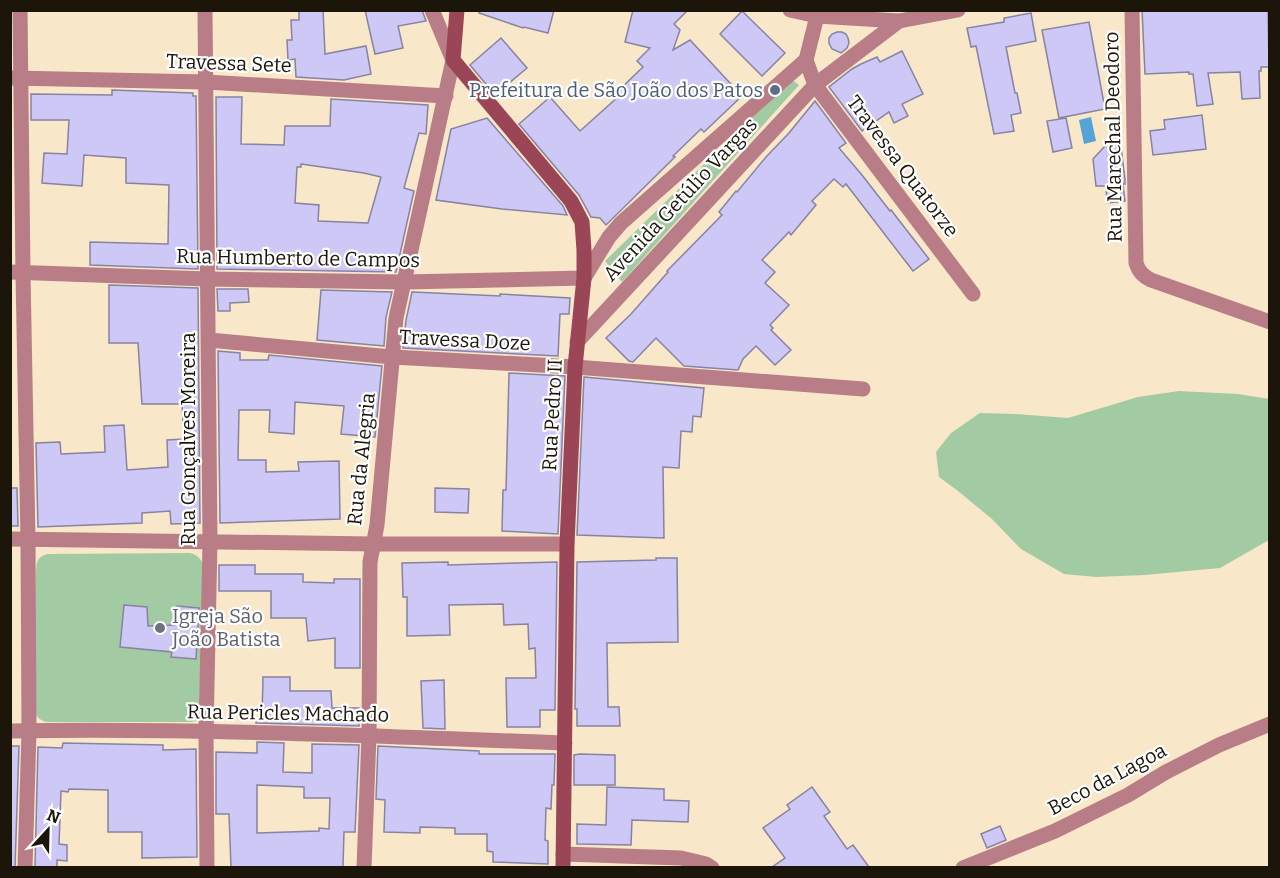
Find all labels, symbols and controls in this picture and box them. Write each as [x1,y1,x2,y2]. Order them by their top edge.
street label: Rua Marechal Deodoro [1099,31,1127,243]
street label: Travessa Sete [166,49,292,77]
place label: Prefeitura de São João dos Patos [469,78,763,102]
marker: Prefeitura de São João dos Patos [768,83,782,97]
street label: Travessa Quatorze [842,90,964,242]
street label: Avenida Getúlio Vargas [598,112,762,286]
street label: Rua Humberto de Campos [176,244,420,272]
street label: Travessa Doze [399,325,531,355]
street label: Rua Gonçalves Moreira [176,332,200,546]
street label: Rua Pedro II [537,358,567,472]
street label: Rua da Alegria [342,391,380,527]
place label: Igreja São João Batista [171,604,280,651]
marker: Igreja São João Batista [153,621,167,635]
street label: Rua Pericles Machado [187,699,389,727]
street label: Beco da Lagoa [1044,738,1170,820]
north arrow [18,800,78,860]
text: N [44,805,63,828]

